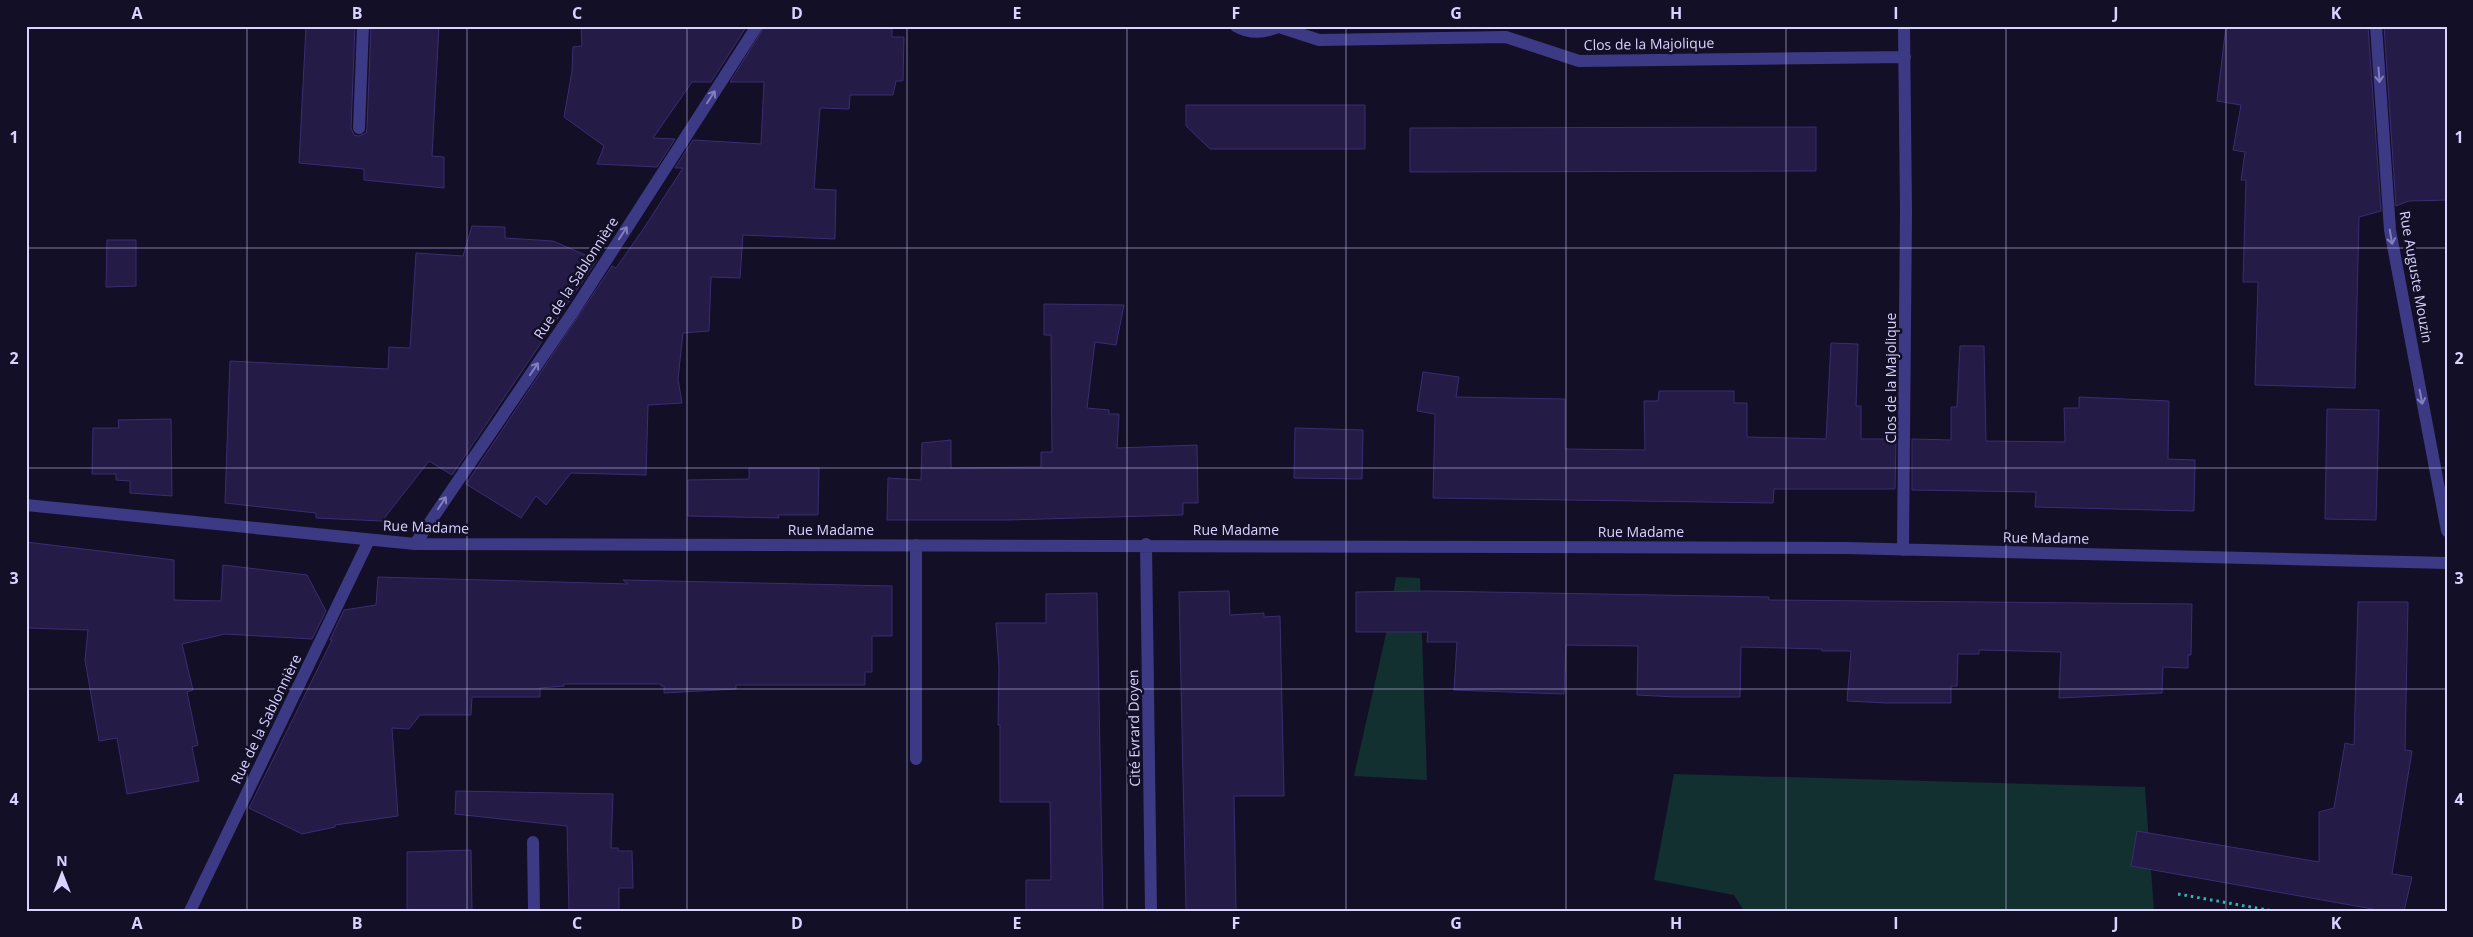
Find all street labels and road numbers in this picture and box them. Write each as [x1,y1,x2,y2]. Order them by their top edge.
street label: Clos de la Majolique [1584,33,1715,54]
street label: Rue Auguste Mouzin [2396,209,2437,344]
street label: Rue de la Sablonnière [529,213,622,342]
street label: Clos de la Majolique [1881,313,1900,443]
street label: Rue Madame [383,516,470,538]
street label: Rue Madame [788,520,874,539]
street label: Rue Madame [1193,520,1279,539]
street label: Rue Madame [1598,522,1684,541]
street label: Rue Madame [2003,527,2089,548]
street label: Rue de la Sablonnière [226,651,305,787]
street label: Cité Evrard Doyen [1123,669,1144,787]

